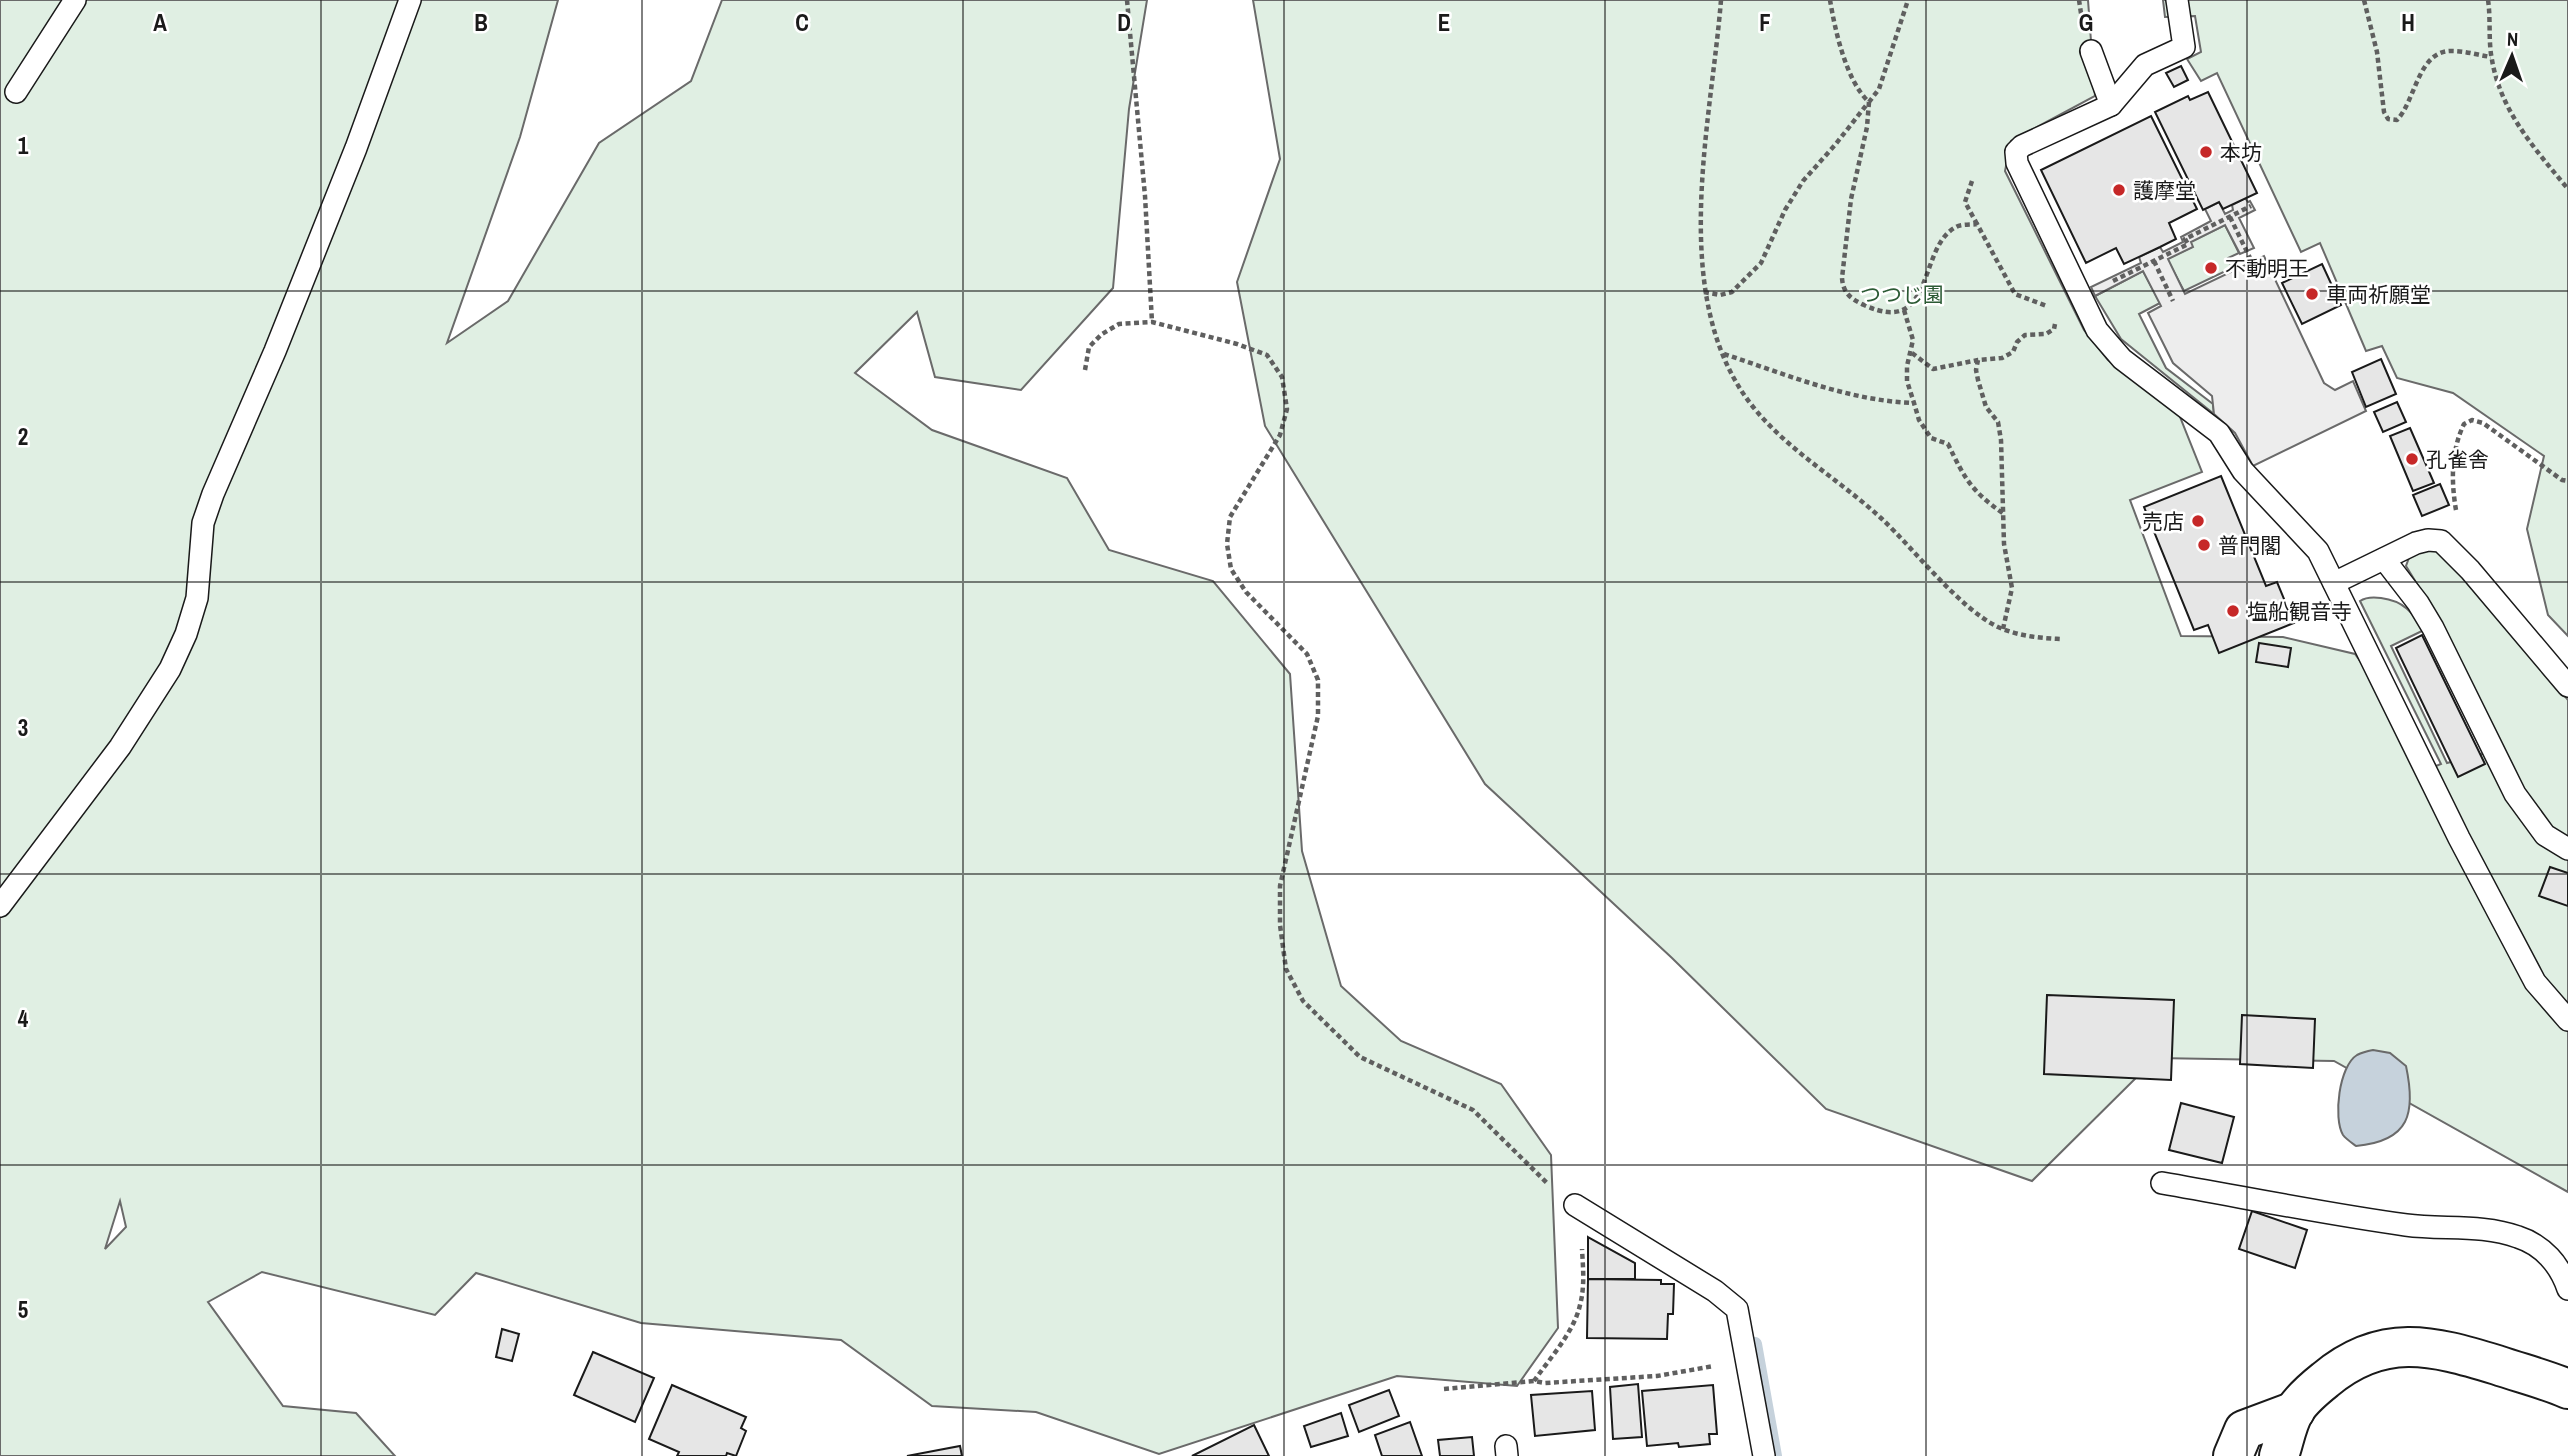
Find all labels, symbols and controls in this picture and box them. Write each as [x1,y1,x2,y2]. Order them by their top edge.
text: A [153,7,167,38]
text: B [474,7,488,38]
text: C [795,7,809,38]
text: D [1117,7,1131,38]
text: E [1438,7,1450,38]
text: F [1759,7,1771,38]
text: G [2079,7,2093,38]
text: H [2401,7,2415,38]
north arrow [2477,21,2547,91]
text: N [2507,26,2519,52]
text: 1 [18,130,29,161]
place label: 本坊 [2220,138,2262,167]
marker: 本坊 [2198,144,2214,160]
place label: 護摩堂 [2133,176,2196,205]
marker: 護摩堂 [2111,182,2127,198]
place label: 不動明王 [2225,254,2309,283]
marker: 不動明王 [2203,260,2219,276]
park label: つつじ園 [1860,280,1944,309]
place label: 車両祈願堂 [2326,280,2431,309]
marker: 車両祈願堂 [2304,286,2320,302]
text: 2 [18,421,28,452]
place label: 孔雀舎 [2426,445,2489,474]
marker: 孔雀舎 [2404,451,2420,467]
place label: 売店 [2142,507,2184,536]
marker: 売店 [2190,513,2206,529]
place label: 普門閣 [2218,531,2281,560]
marker: 普門閣 [2196,537,2212,553]
place label: 塩船観音寺 [2247,597,2352,626]
marker: 塩船観音寺 [2225,603,2241,619]
text: 3 [18,712,28,743]
text: 4 [18,1003,29,1034]
text: 5 [18,1294,28,1325]

